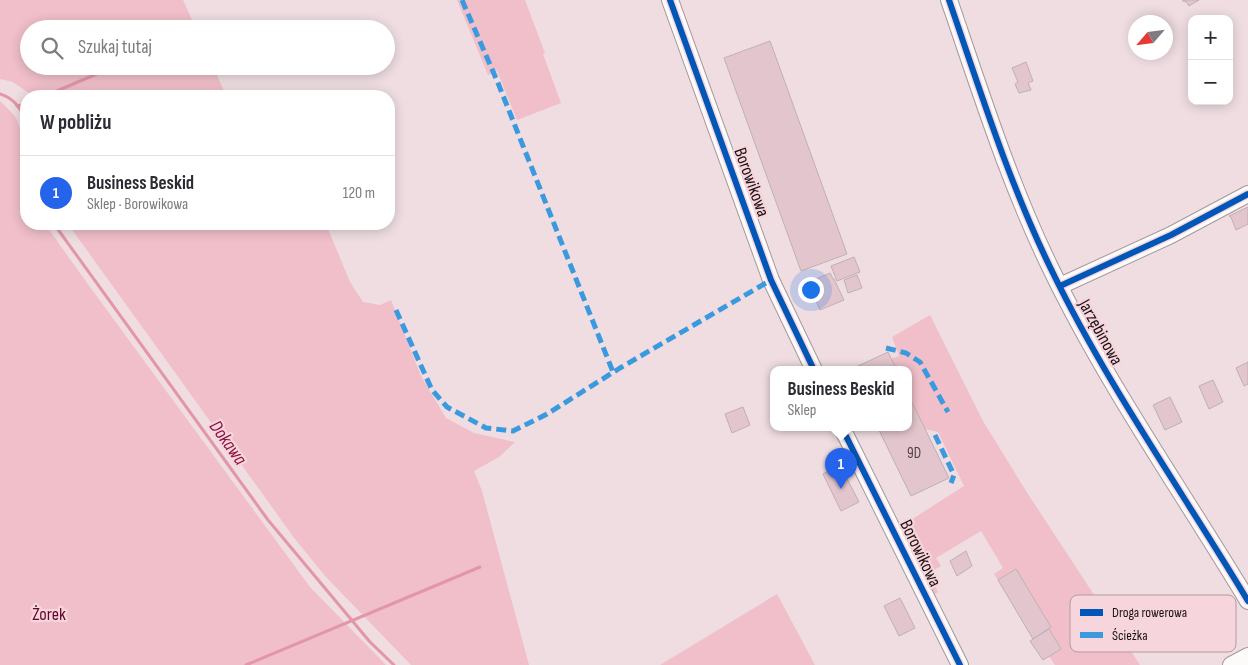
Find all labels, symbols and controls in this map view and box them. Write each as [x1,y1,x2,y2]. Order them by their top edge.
north arrow [1128,15,1173,60]
map controls [1188,15,1233,105]
button: + [1188,15,1233,60]
search box [20,20,395,75]
icon: search [38,34,66,62]
text: Szukaj tutaj [78,36,152,59]
button: − [1188,60,1233,105]
text: W pobliżu [40,110,111,135]
street label: Borowikowa [729,145,774,220]
text: Business Beskid [87,172,194,195]
text: 1 [53,184,59,203]
text: 120 m [343,184,375,203]
text: Sklep · Borowikowa [87,195,188,214]
your location [798,277,824,303]
street label: Jarzębinowa [1073,295,1127,369]
popup [770,366,912,431]
text: Business Beskid [787,378,895,401]
text: Sklep [787,401,816,420]
water label: Dokawa [204,416,252,470]
house number: 9D [907,444,921,463]
pin: 1 [825,448,857,489]
street label: Borowikowa [895,516,946,590]
legend [1070,595,1236,652]
park label: Żorek [32,604,66,625]
text: Droga rowerowa [1112,604,1187,621]
text: Ścieżka [1112,627,1148,644]

